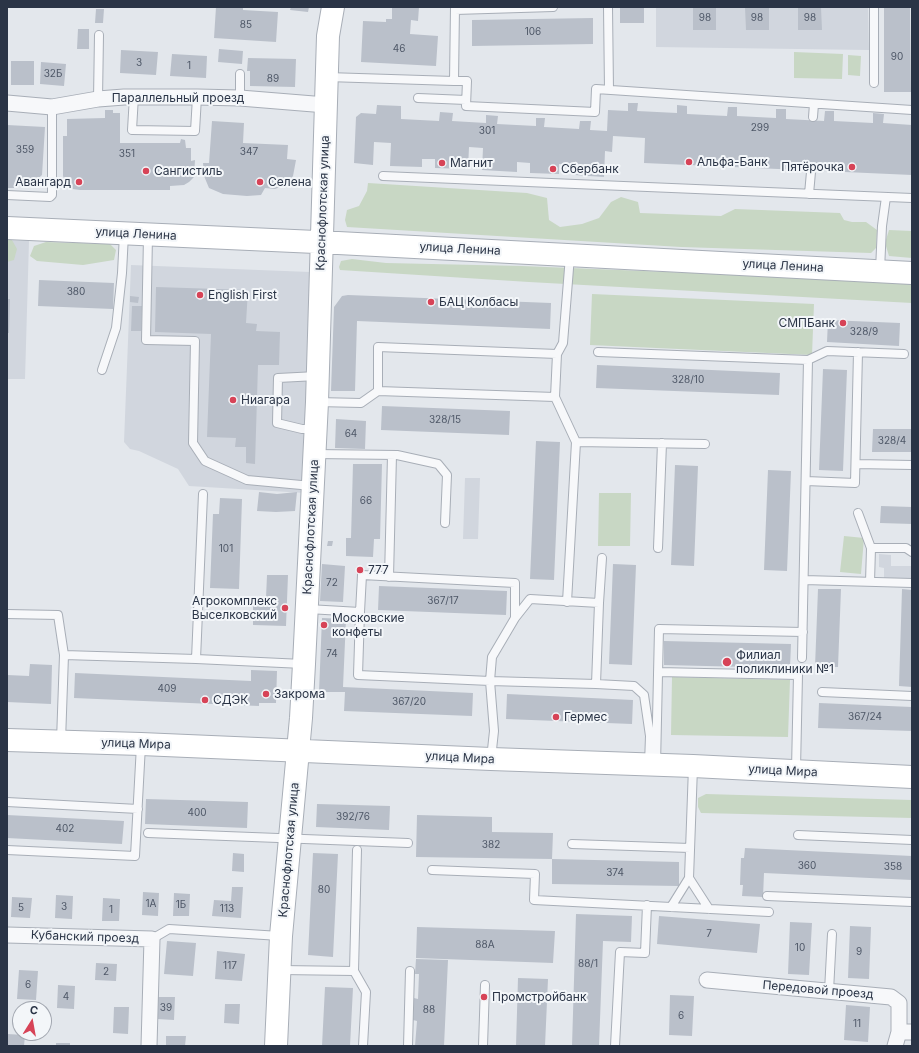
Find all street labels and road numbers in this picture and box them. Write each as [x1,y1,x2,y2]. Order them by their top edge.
street label: Параллельный проезд [112,91,244,105]
street label: Краснофлотская улица [313,135,333,271]
street label: улица Ленина [95,225,177,243]
street label: улица Ленина [419,240,501,258]
street label: улица Ленина [742,257,824,275]
street label: Краснофлотская улица [300,459,322,595]
street label: улица Мира [101,736,171,752]
street label: улица Мира [425,749,495,767]
street label: улица Мира [748,762,818,780]
street label: Краснофлотская улица [276,782,302,918]
street label: Кубанский проезд [31,928,139,946]
street label: Передовой проезд [762,978,874,1002]

